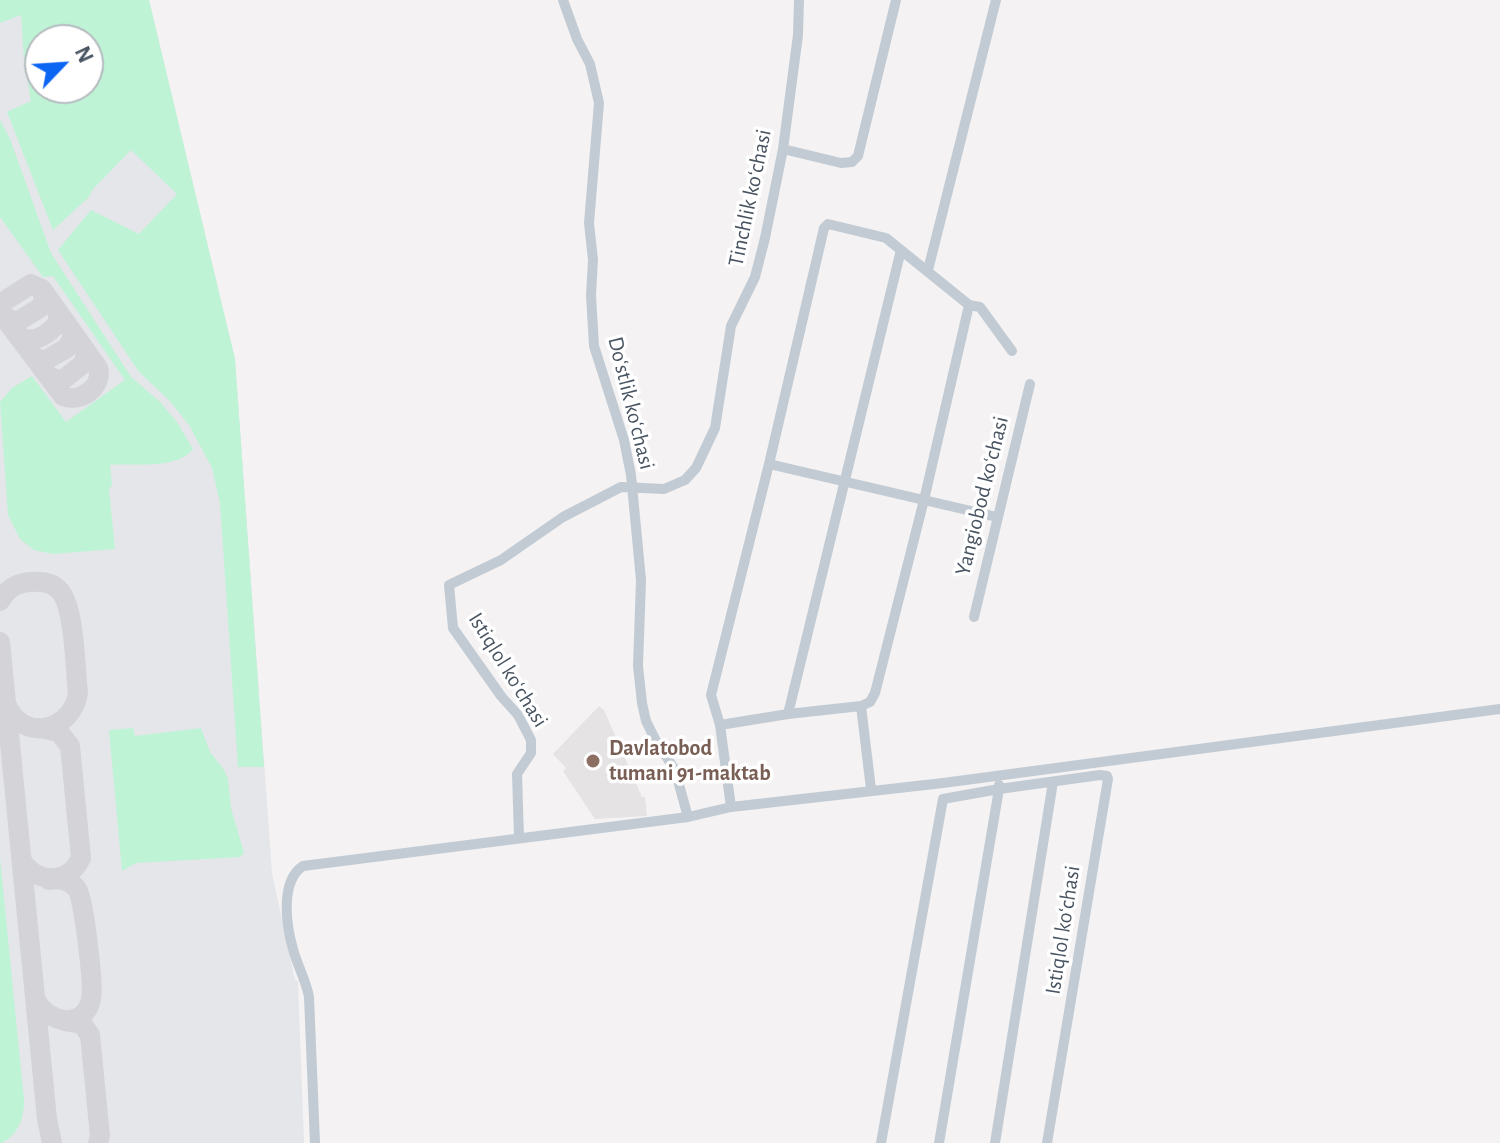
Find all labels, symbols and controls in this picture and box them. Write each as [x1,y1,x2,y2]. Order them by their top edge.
north arrow [24,24,104,104]
text: N [71,43,97,66]
street label: Tinchlik koʻchasi [723,127,777,269]
street label: Doʻstlik koʻchasi [602,334,660,472]
street label: Yangiobod koʻchasi [949,414,1015,578]
street label: Istiqlol koʻchasi [462,608,554,732]
place label: Davlatobod tumani 91-maktab [609,735,771,786]
marker: Davlatobod tumani 91-maktab [584,752,602,770]
street label: Istiqlol koʻchasi [1040,864,1086,996]

